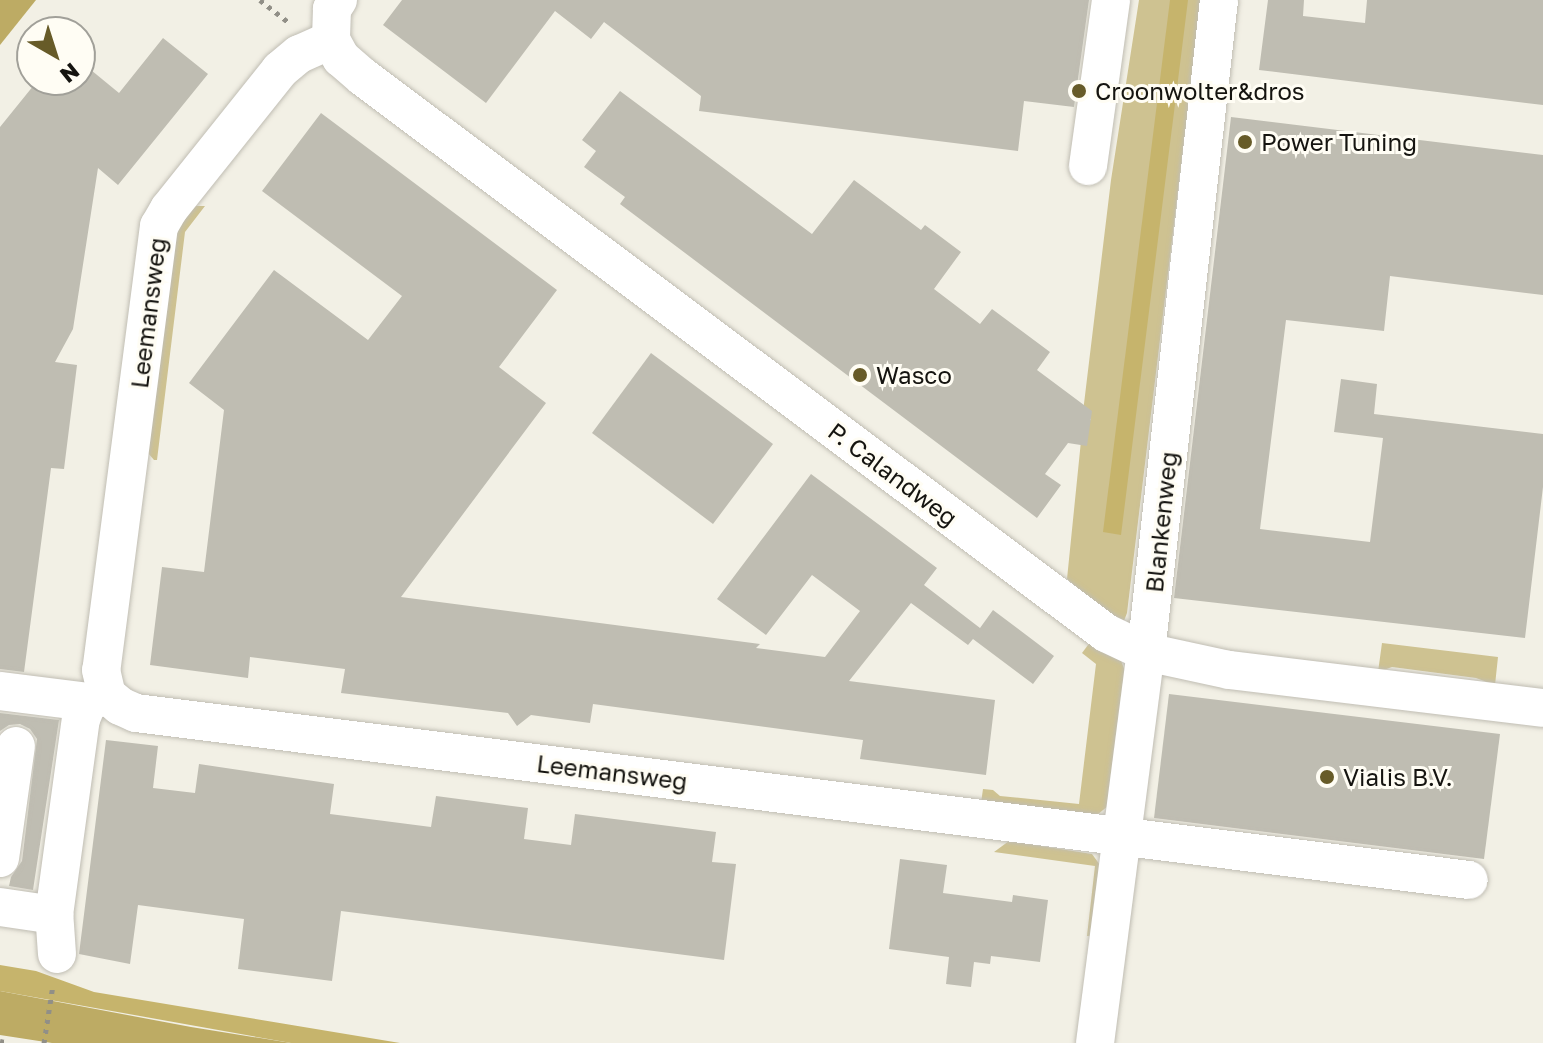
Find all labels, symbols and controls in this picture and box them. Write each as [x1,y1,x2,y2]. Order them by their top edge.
north arrow [16,16,96,96]
text: N [55,58,85,89]
place label: Croonwolter&dros [1095,77,1305,105]
marker: Croonwolter&dros [1070,82,1088,100]
place label: Power Tuning [1261,128,1417,156]
marker: Power Tuning [1236,133,1254,151]
street label: Leemansweg [124,236,172,390]
place label: Wasco [876,361,952,389]
marker: Wasco [851,366,869,384]
street label: P. Calandweg [823,416,963,532]
street label: Blankenweg [1139,450,1183,594]
street label: Leemansweg [535,748,689,796]
place label: Vialis B.V. [1343,763,1453,791]
marker: Vialis B.V. [1318,768,1336,786]

